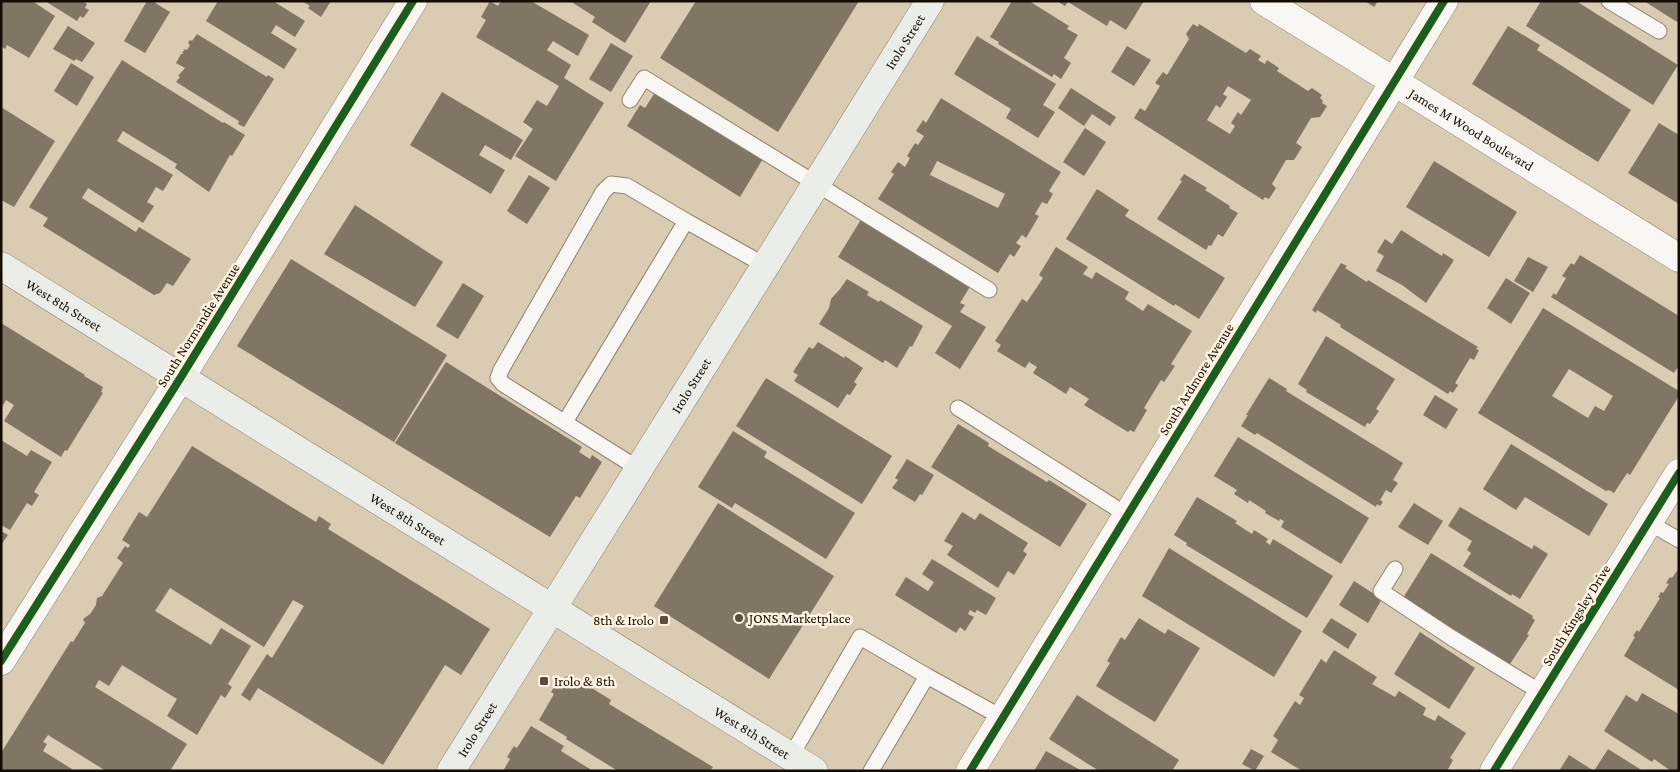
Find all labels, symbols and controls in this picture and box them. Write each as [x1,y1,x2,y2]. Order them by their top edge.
street label: Irolo Street [882,11,928,72]
street label: James M Wood Boulevard [1405,84,1537,174]
street label: South Normandie Avenue [153,260,243,390]
street label: West 8th Street [23,275,105,335]
street label: South Ardmore Avenue [1155,320,1237,438]
street label: Irolo Street [668,355,714,416]
street label: West 8th Street [367,489,449,548]
street label: South Kingsley Drive [1538,561,1614,669]
place label: JONS Marketplace [747,610,851,626]
place label: 8th & Irolo [593,612,654,628]
marker: JONS Marketplace [733,612,745,624]
marker: 8th & Irolo [658,614,670,626]
place label: Irolo & 8th [554,673,616,689]
marker: Irolo & 8th [538,675,550,687]
street label: Irolo Street [454,699,500,760]
street label: West 8th Street [711,703,793,762]

